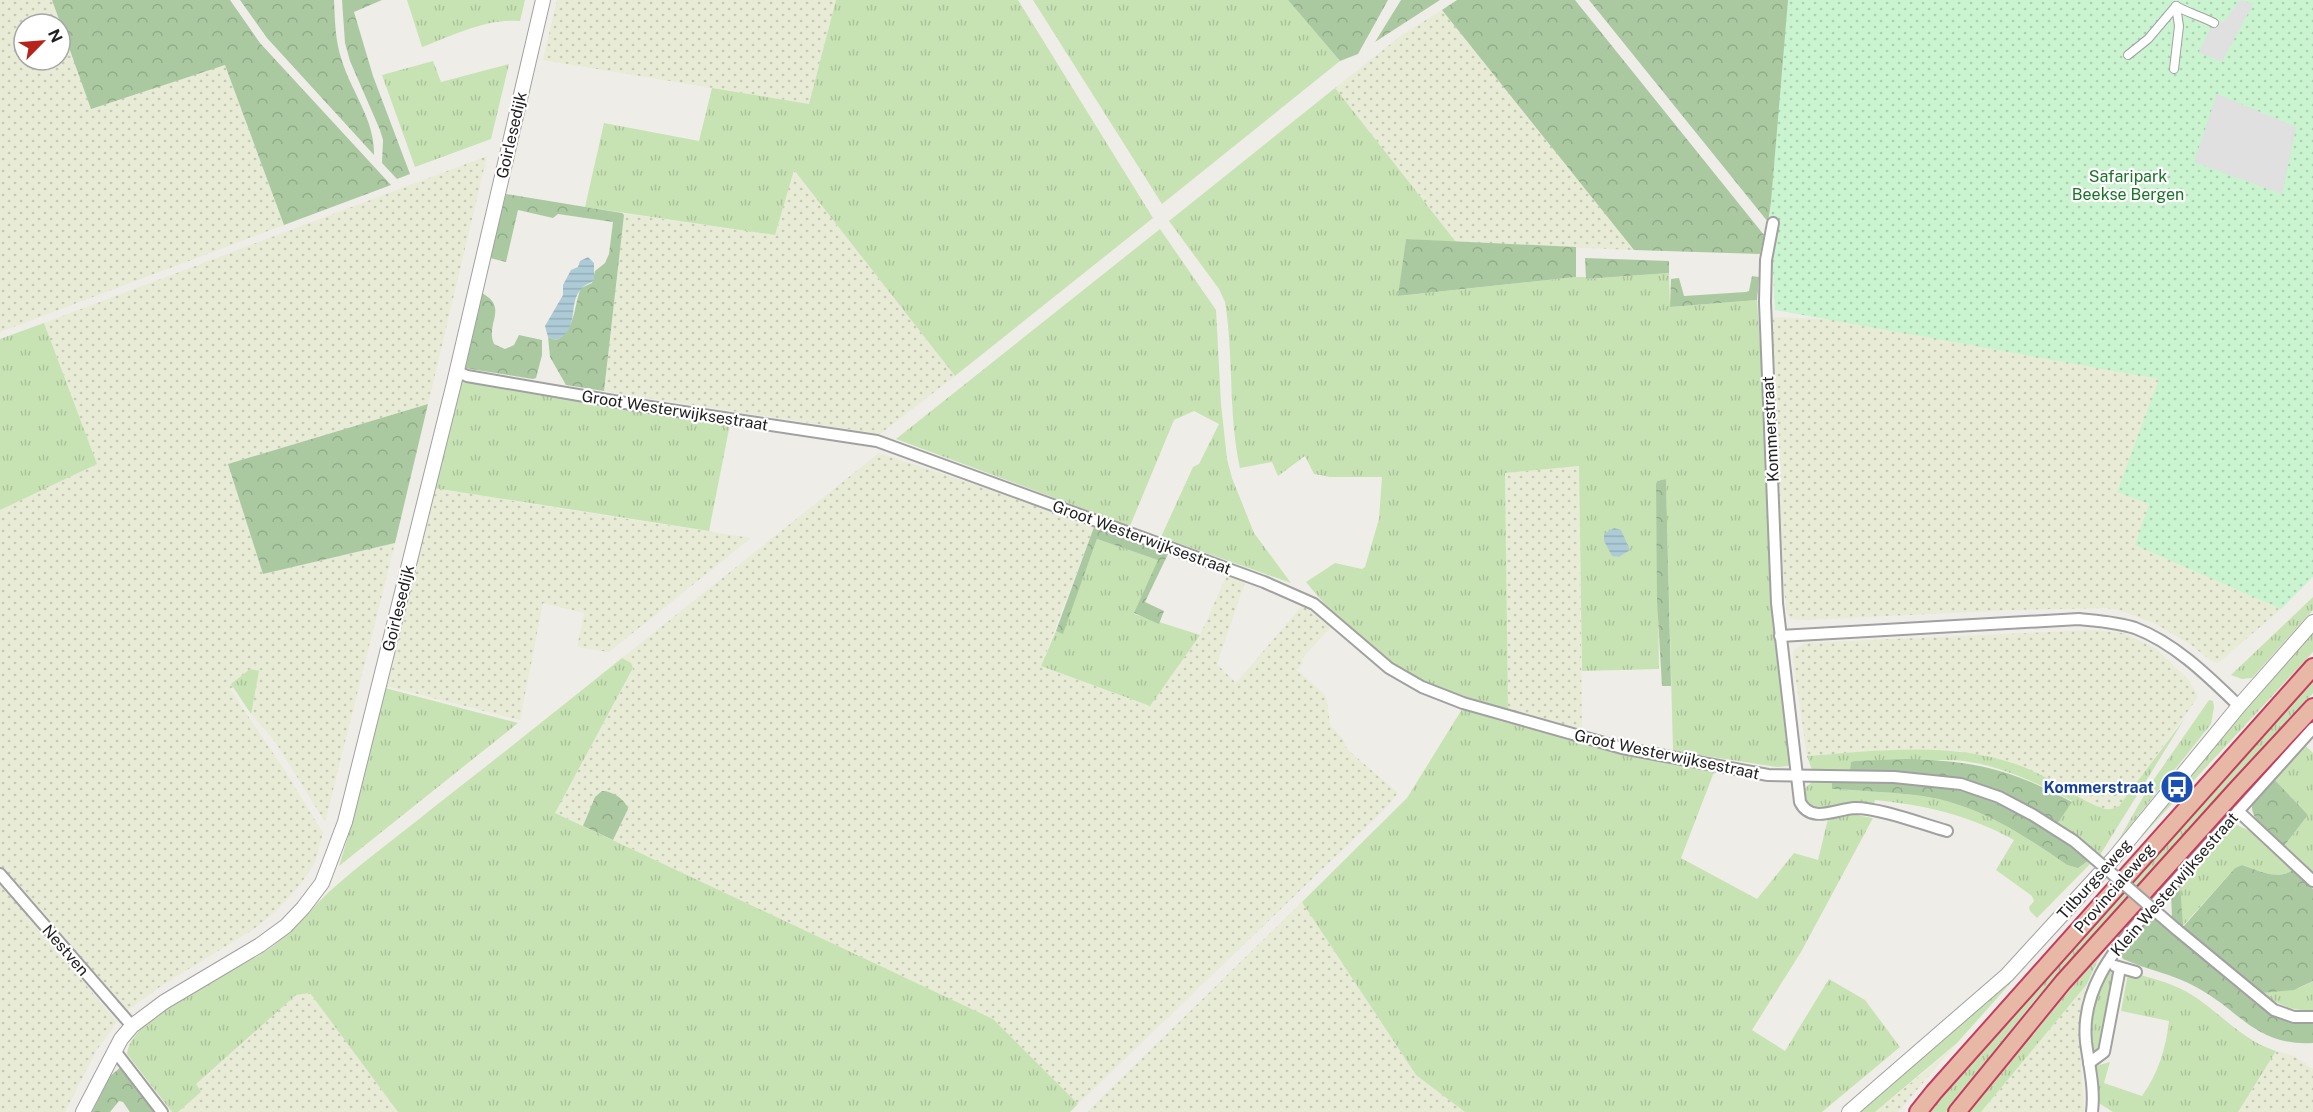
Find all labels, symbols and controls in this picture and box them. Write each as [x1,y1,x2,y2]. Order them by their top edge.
north arrow [12,12,72,72]
text: N [44,26,66,46]
street label: Goirlesedijk [492,90,531,180]
park label: Safaripark Beekse Bergen [2072,167,2184,204]
street label: Kommerstraat [1758,375,1783,482]
street label: Groot Westerwijksestraat [580,386,770,435]
street label: Groot Westerwijksestraat [1050,496,1234,579]
street label: Goirlesedijk [379,563,418,653]
street label: Groot Westerwijksestraat [1573,726,1761,783]
bus stop icon: Kommerstraat [2159,769,2195,805]
place label: Kommerstraat [2043,778,2154,797]
street label: Klein Westerwijksestraat [2107,808,2242,960]
street label: Tilburgseweg [2053,835,2135,923]
street label: Provincialeweg [2070,840,2159,937]
street label: Nestven [38,921,93,980]

